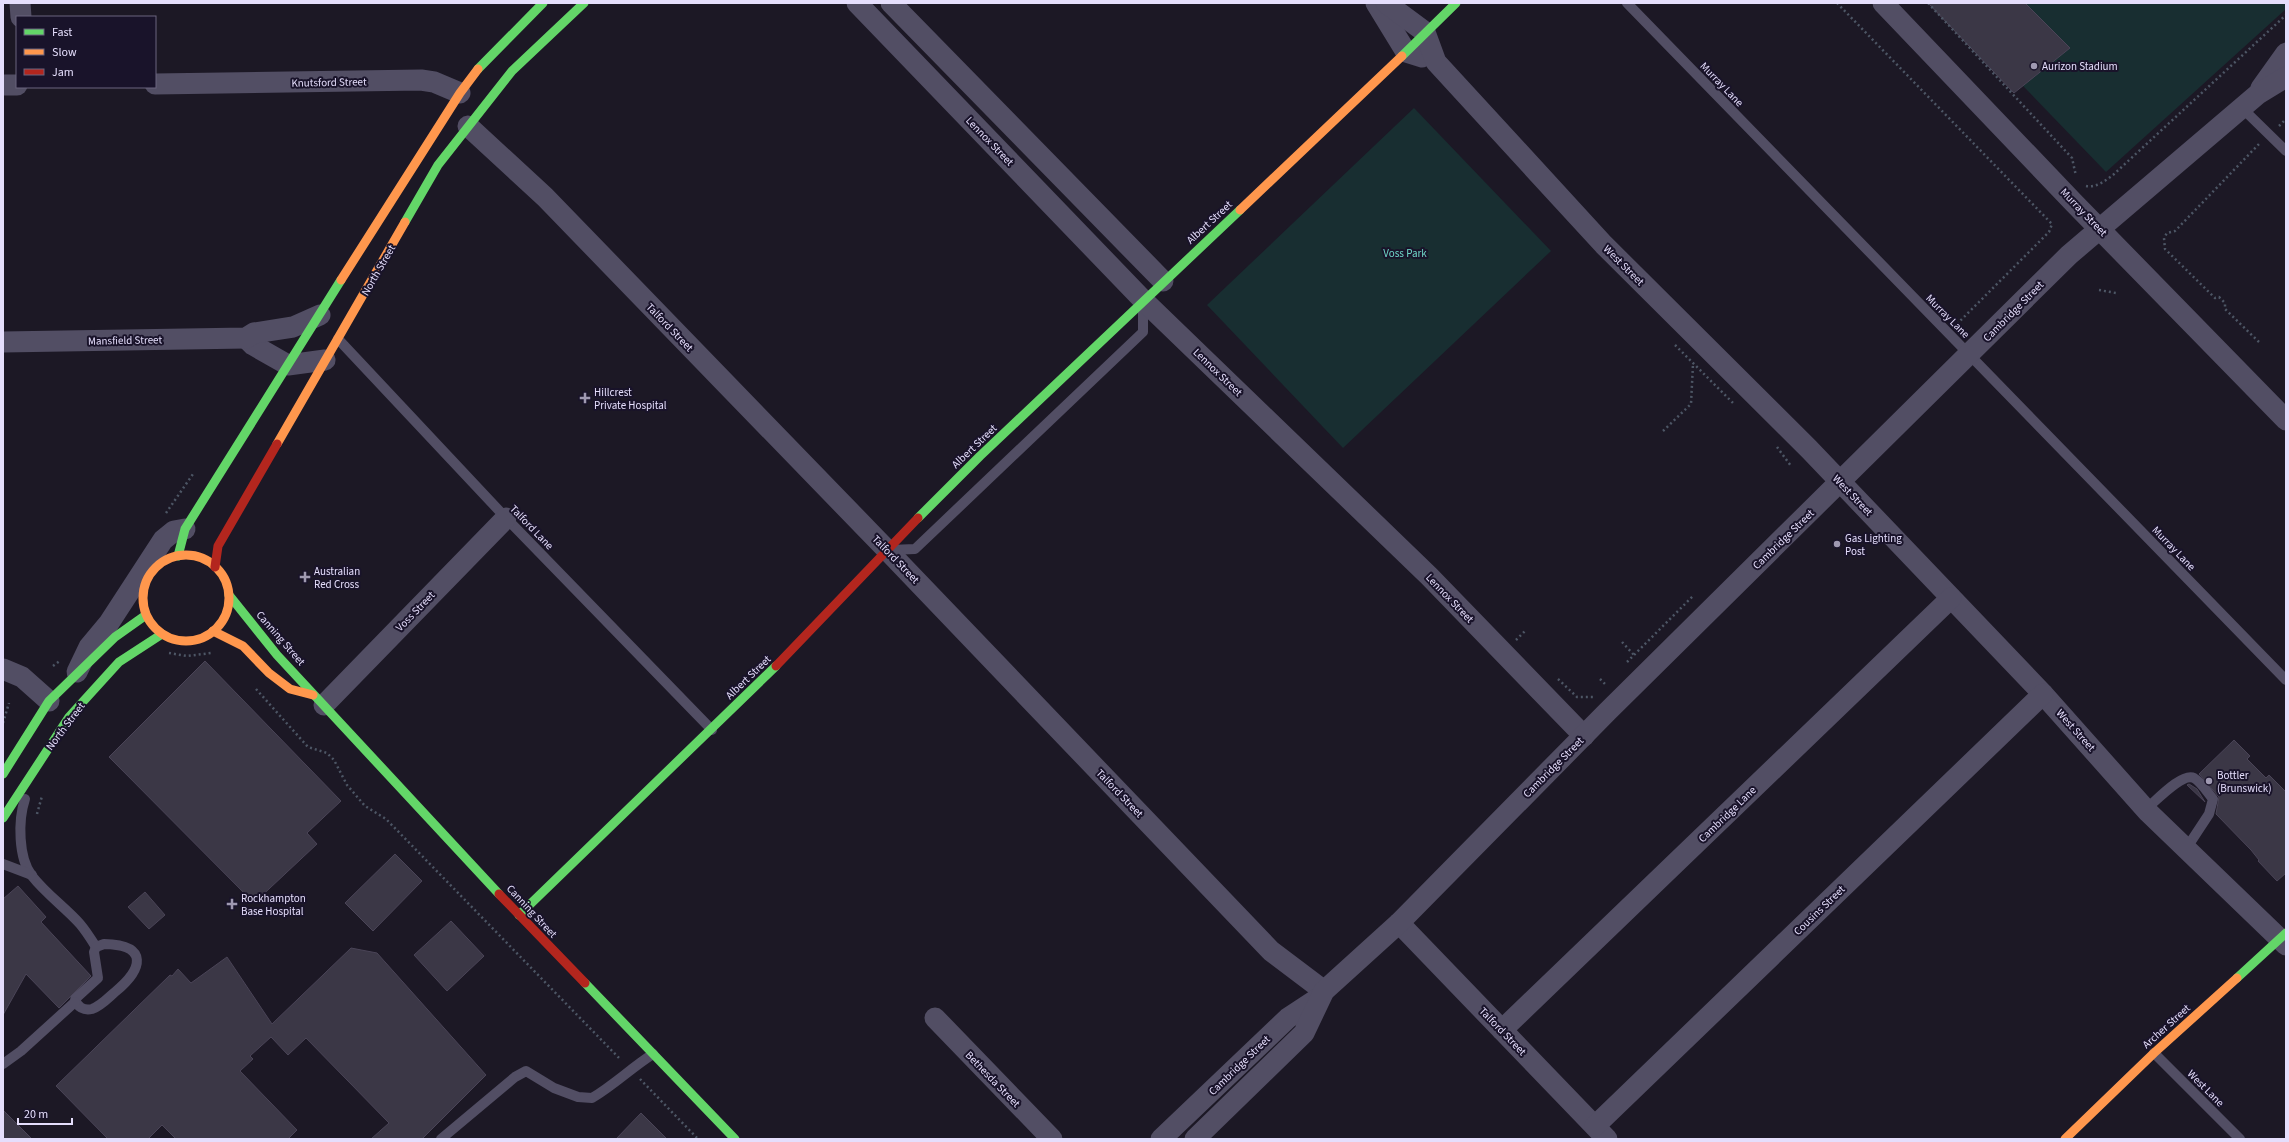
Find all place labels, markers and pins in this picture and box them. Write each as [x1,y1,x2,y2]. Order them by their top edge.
place label: Aurizon Stadium [2042,59,2118,74]
marker: Aurizon Stadium [2029,61,2039,71]
place label: Hillcrest Private Hospital [594,385,667,413]
marker: Hillcrest Private Hospital [579,392,591,404]
place label: Gas Lighting Post [1845,531,1902,559]
marker: Gas Lighting Post [1832,539,1842,549]
place label: Australian Red Cross [314,564,360,592]
marker: Australian Red Cross [299,571,311,583]
place label: Bottler (Brunswick) [2217,768,2272,796]
marker: Bottler (Brunswick) [2204,776,2214,786]
place label: Rockhampton Base Hospital [241,891,306,919]
marker: Rockhampton Base Hospital [226,898,238,910]

